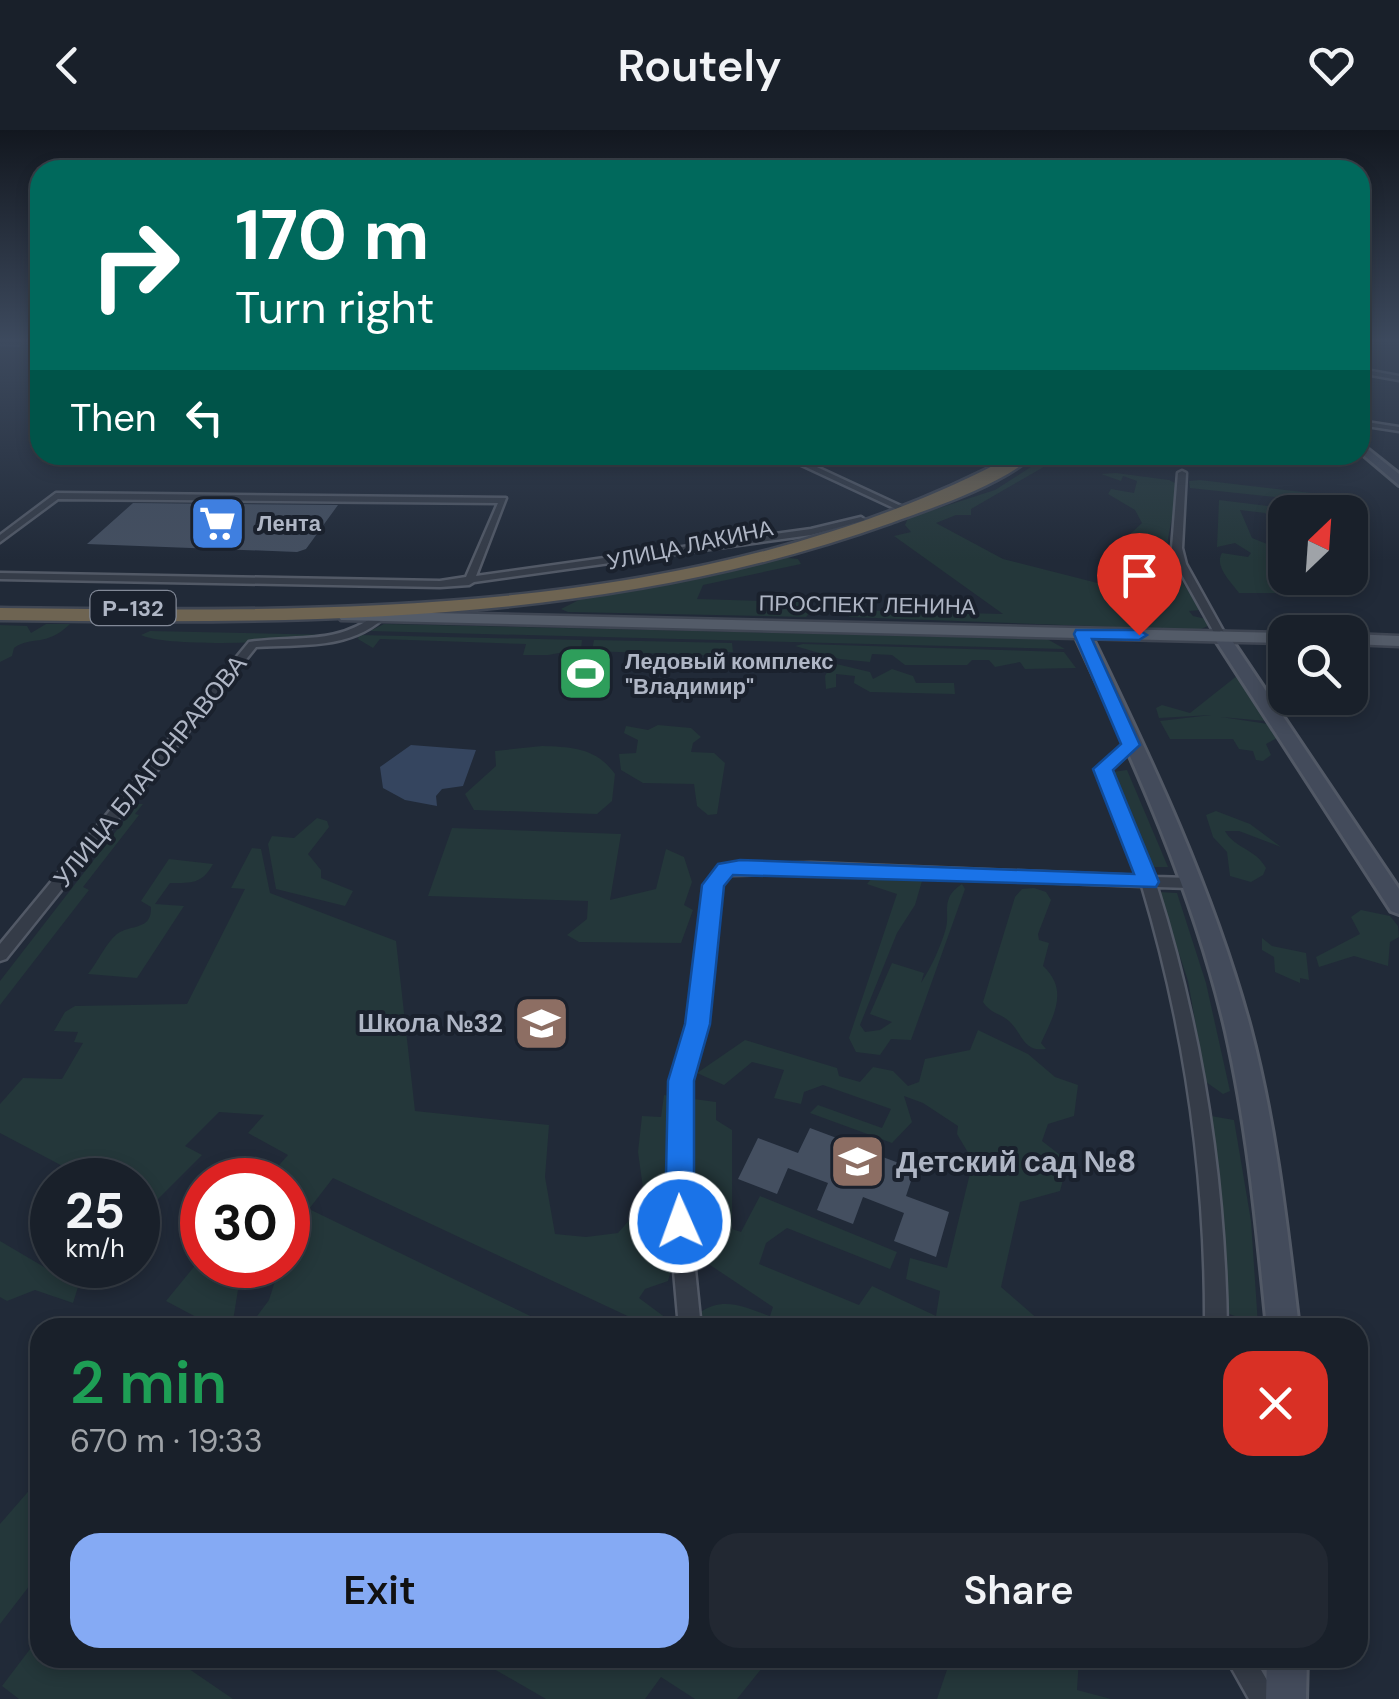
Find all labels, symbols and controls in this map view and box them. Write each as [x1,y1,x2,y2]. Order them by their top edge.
text: Routely [618,36,781,95]
icon: back [40,38,95,93]
icon: heart [1304,38,1359,93]
text: 170 m [235,190,429,281]
icon: right [70,200,200,330]
text: Turn right [235,278,434,337]
icon: left [177,390,232,445]
text: Then [70,393,157,443]
supermarket icon: Лента [188,493,248,553]
north arrow [1268,495,1368,595]
map controls [1268,495,1368,715]
place label: Лента [257,509,322,538]
street label: УЛИЦА ЛАКИНА [605,513,776,577]
pin [1097,533,1182,636]
icon: arrive [1112,548,1167,603]
street label: ПРОСПЕКТ ЛЕНИНА [758,589,976,621]
road number: Р-132 [90,591,176,625]
button: search [1268,615,1368,715]
sports icon: Ледовый комплекс "Владимир" [556,644,616,704]
place label: Ледовый комплекс "Владимир" [625,647,833,701]
street label: УЛИЦА БЛАГОНРАВОВА [46,648,254,894]
school or university icon: Школа №32 [512,993,572,1053]
place label: Школа №32 [358,1007,503,1040]
school or university icon: Детский сад №8 [827,1131,887,1191]
place label: Детский сад №8 [896,1142,1136,1181]
speed limit sign: 30 [180,1158,310,1288]
position arrow [628,1170,732,1274]
text: 25 [65,1178,125,1244]
text: km/h [65,1232,125,1265]
text: 2 min [70,1343,227,1422]
button: close [1223,1351,1328,1456]
text: 670 m · 19:33 [70,1420,263,1462]
button: Exit [70,1533,689,1648]
button: Share [709,1533,1328,1648]

